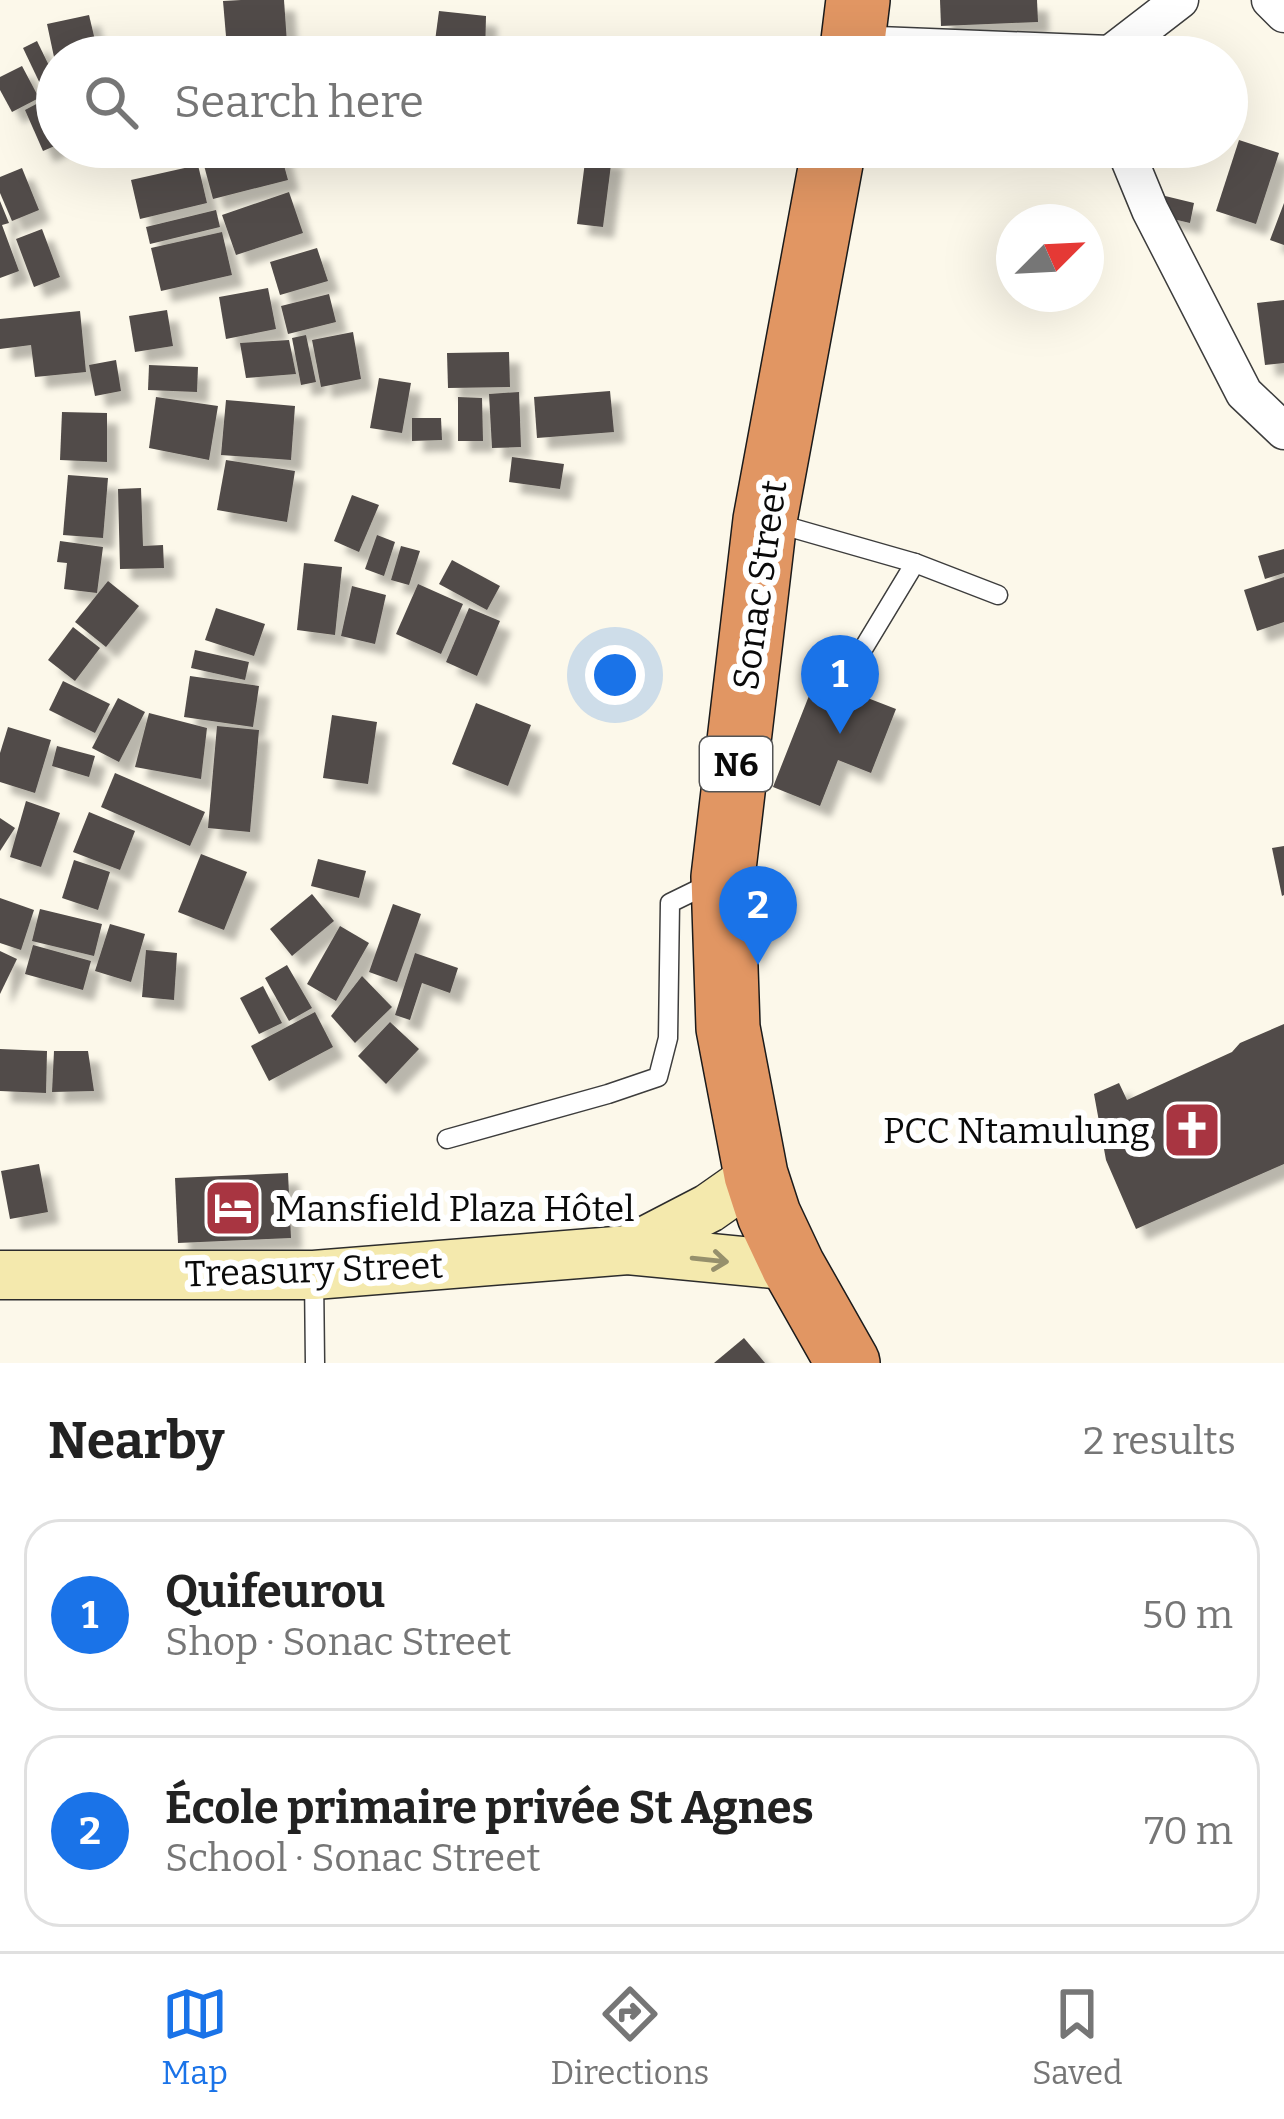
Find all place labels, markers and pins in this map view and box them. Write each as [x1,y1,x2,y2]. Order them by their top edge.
pin: 1 [801,635,879,734]
pin: 2 [719,866,797,965]
church icon: PCC Ntamulung [1161,1099,1223,1161]
place label: PCC Ntamulung [883,1109,1150,1153]
hotel icon: Mansfield Plaza Hôtel [202,1177,264,1239]
place label: Mansfield Plaza Hôtel [275,1187,635,1231]

